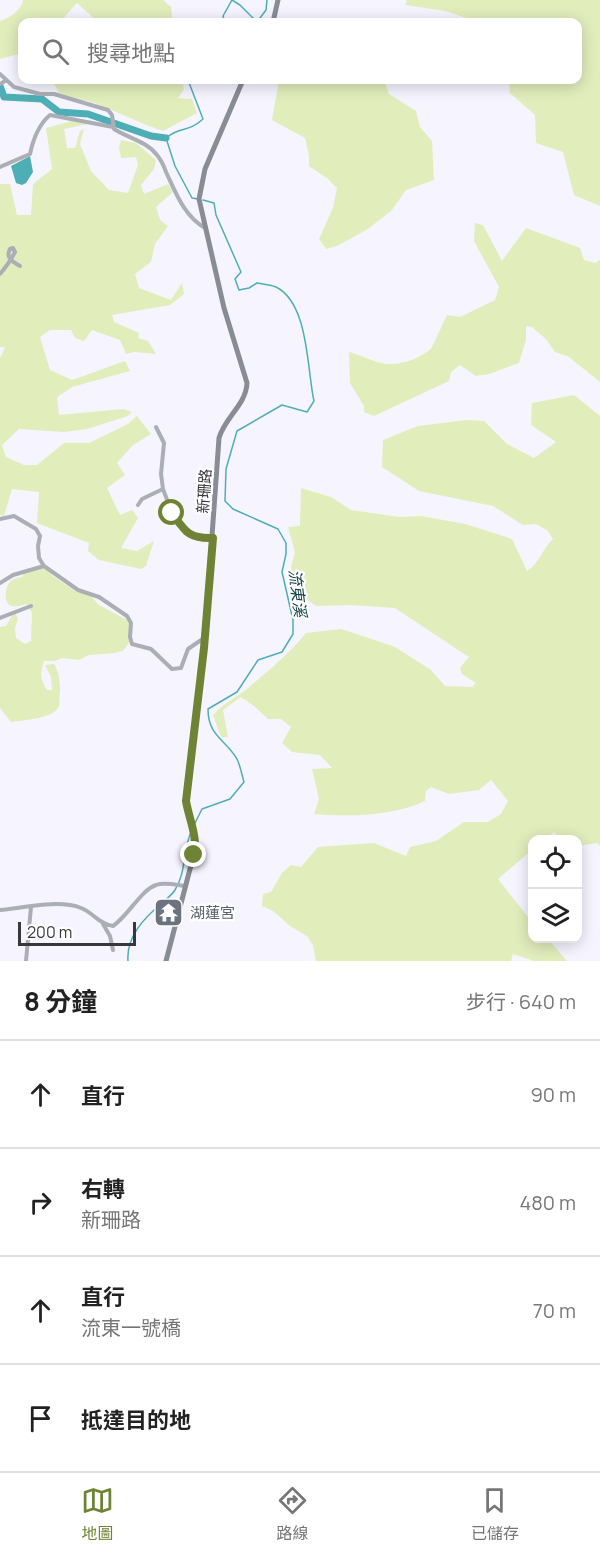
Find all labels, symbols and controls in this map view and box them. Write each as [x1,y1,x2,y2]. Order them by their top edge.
search box [18,18,582,84]
icon: search [39,35,72,68]
text: 搜尋地點 [87,38,175,68]
street label: 新珊路 [192,468,216,514]
route start [158,499,184,525]
water label: 流東溪 [284,568,312,620]
map controls [528,835,582,943]
button: locate [528,835,582,889]
route end [180,841,206,867]
button: layers [528,889,582,943]
temple icon: 湖蓮宮 [153,896,185,928]
place label: 湖蓮宮 [190,902,235,923]
scale bar [18,919,136,947]
text: 200 m [27,921,72,943]
text: 8 分鐘 [24,983,97,1019]
text: 步行 · 640 m [466,988,576,1015]
icon: ahead [24,1078,57,1111]
text: 直行 [81,1081,125,1111]
text: 90 m [530,1081,576,1108]
text: 右轉 [81,1174,125,1204]
icon: right [24,1186,57,1219]
text: 480 m [519,1189,576,1216]
text: 新珊路 [81,1206,141,1233]
text: 直行 [81,1282,125,1312]
icon: ahead [24,1294,57,1327]
text: 70 m [533,1297,576,1324]
text: 流東一號橋 [81,1314,181,1341]
icon: arrive [24,1402,57,1435]
text: 抵達目的地 [81,1405,191,1435]
tab: 地圖 [81,1484,114,1544]
tab: 路線 [276,1484,309,1544]
tab: 已儲存 [471,1484,519,1544]

